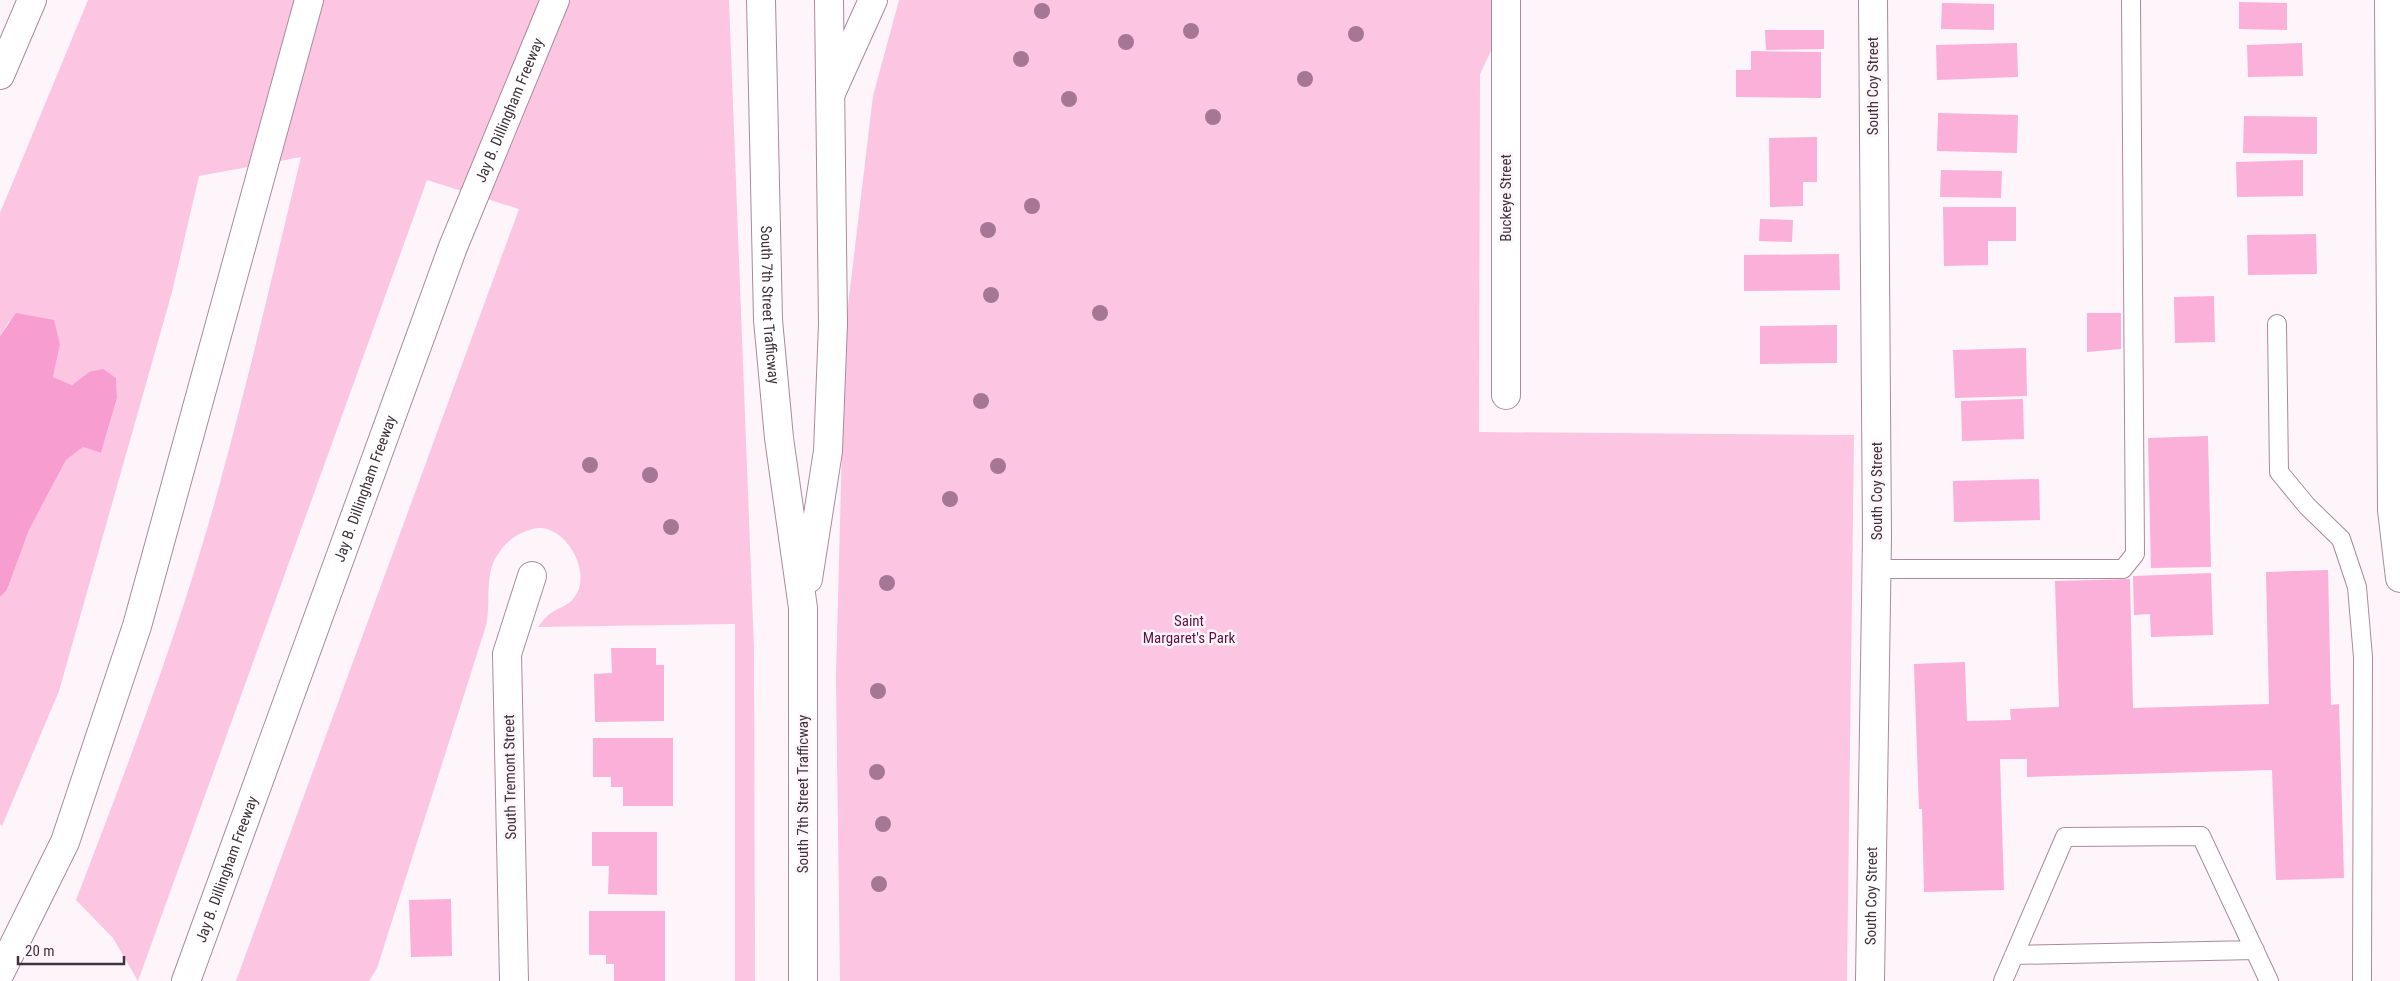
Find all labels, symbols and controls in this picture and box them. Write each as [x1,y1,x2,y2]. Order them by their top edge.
street label: Jay B. Dillingham Freeway [472,35,547,185]
street label: South Coy Street [1864,37,1882,135]
street label: Buckeye Street [1497,154,1515,242]
street label: South 7th Street Trafficway [757,225,783,385]
street label: Jay B. Dillingham Freeway [330,413,400,564]
street label: South Coy Street [1868,442,1886,540]
park label: Saint Margaret's Park [1143,612,1235,647]
street label: South Tremont Street [500,714,520,840]
street label: South 7th Street Trafficway [794,715,812,873]
street label: Jay B. Dillingham Freeway [192,793,262,945]
street label: South Coy Street [1862,847,1881,945]
scale bar [18,934,124,966]
text: 20 m [25,942,55,960]

